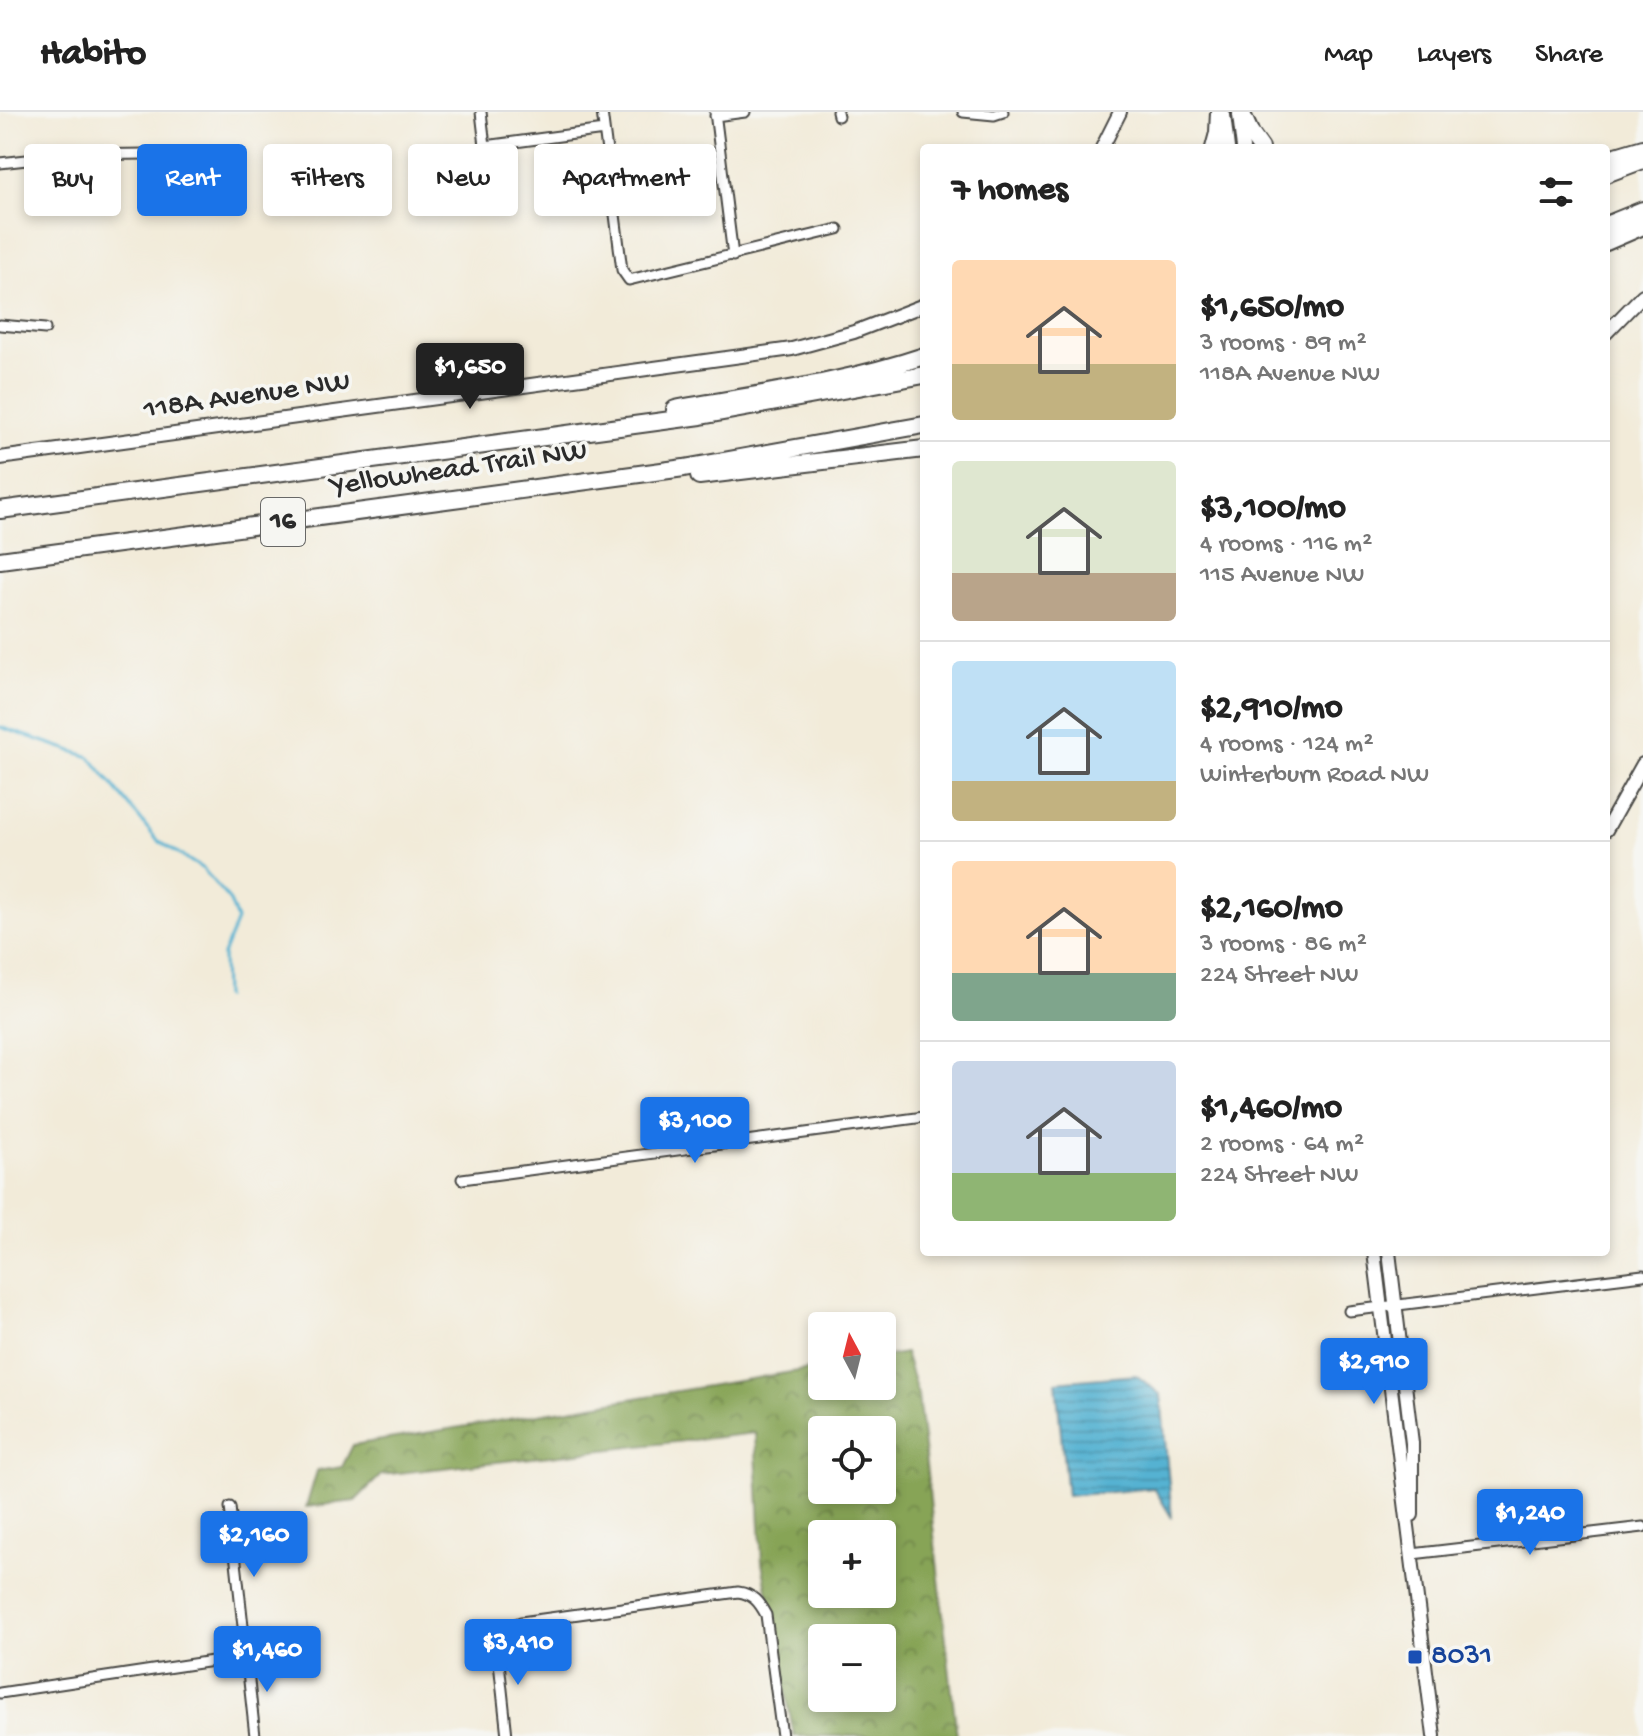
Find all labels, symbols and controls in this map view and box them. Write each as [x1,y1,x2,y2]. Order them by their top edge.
text: Habito [40,33,146,77]
text: Map [1324,39,1373,72]
text: Layers [1417,39,1491,72]
text: Share [1535,39,1603,72]
chip: Buy [24,144,121,216]
chip: Rent [137,144,247,216]
chip: Filters [263,144,392,216]
chip: New [408,144,518,216]
chip: Apartment [534,144,716,216]
icon: filters [1534,170,1578,214]
text: 7 homes [952,172,1068,212]
text: $1,650/mo [1200,289,1344,329]
icon: home [1016,292,1112,388]
text: 3 rooms · 89 m² [1200,329,1367,360]
pin: $1,650 [405,343,535,411]
text: $1,650 [434,353,506,384]
text: 118A Avenue NW [1200,360,1380,391]
street label: 118A Avenue NW [141,365,352,429]
street label: Yellowhead Trail NW [326,435,589,506]
text: $3,100/mo [1200,490,1346,530]
icon: home [1016,493,1112,589]
road number: 16 [261,498,305,546]
text: 4 rooms · 116 m² [1200,530,1372,561]
text: 115 Avenue NW [1200,561,1364,592]
text: $2,910/mo [1200,690,1343,730]
icon: home [1016,693,1112,789]
text: 4 rooms · 124 m² [1200,730,1374,761]
text: Winterburn Road NW [1200,761,1429,792]
text: $2,160/mo [1200,890,1343,930]
icon: home [1016,893,1112,989]
text: 3 rooms · 86 m² [1200,930,1367,961]
text: 224 Street NW [1200,961,1359,992]
text: $1,460/mo [1200,1090,1342,1130]
icon: home [1016,1093,1112,1189]
pin: $3,100 [630,1097,760,1165]
text: $3,100 [658,1107,732,1138]
text: 2 rooms · 64 m² [1200,1130,1364,1161]
text: 224 Street NW [1200,1161,1359,1192]
north arrow [808,1312,896,1400]
map controls [808,1312,896,1712]
pin: $2,910 [1309,1338,1439,1406]
text: $2,910 [1339,1348,1409,1379]
button: locate [808,1416,896,1504]
pin: $1,240 [1465,1489,1595,1557]
text: $1,240 [1495,1499,1565,1530]
pin: $2,160 [189,1511,319,1579]
button: + [808,1520,896,1608]
text: $2,160 [218,1521,290,1552]
pin: $3,410 [453,1619,583,1687]
button: − [808,1624,896,1712]
pin: $1,460 [202,1626,332,1694]
text: $3,410 [483,1629,553,1660]
text: $1,460 [232,1636,302,1667]
place label: 8031 [1431,1640,1492,1675]
marker: 8031 [1406,1648,1424,1666]

